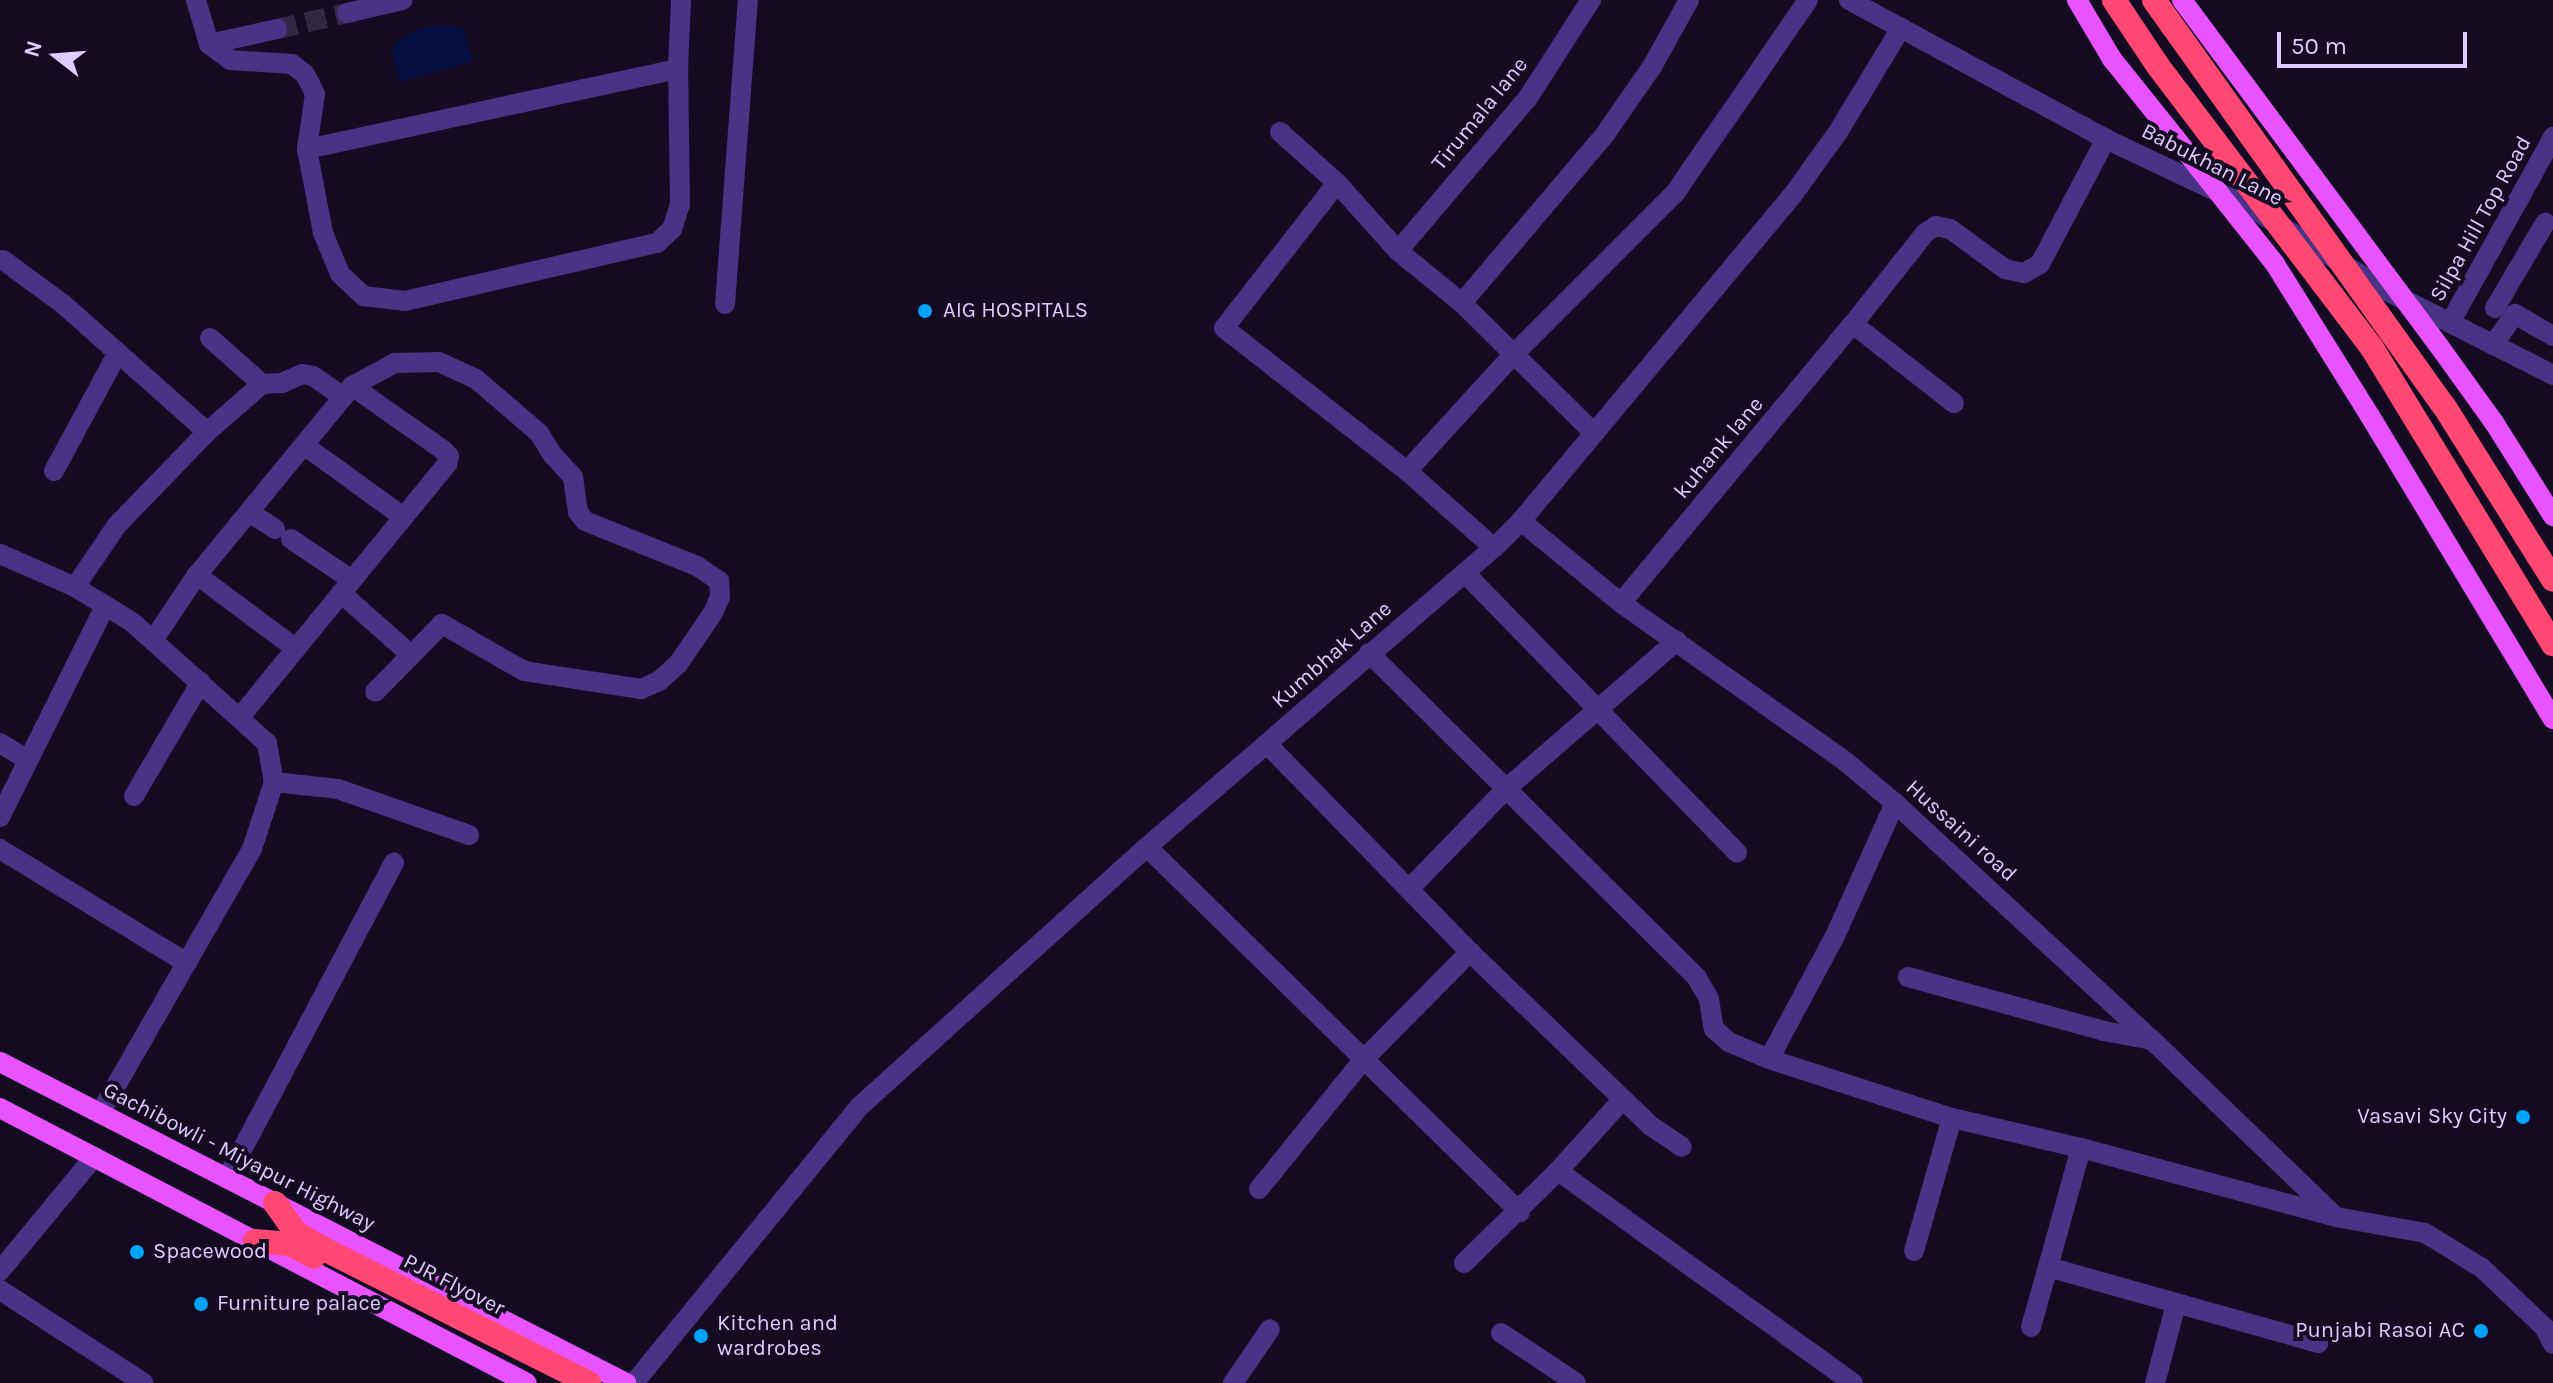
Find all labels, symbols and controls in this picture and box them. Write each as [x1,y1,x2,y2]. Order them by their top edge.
north arrow [16,16,96,96]
scale bar [2281,16,2471,66]
text: 50 m [2291,32,2347,60]
text: N [18,38,48,60]
street label: Tirumala lane [1426,52,1534,176]
street label: Babukhan Lane [2137,118,2287,212]
street label: Silpa Hill Top Road [2425,132,2537,306]
place label: AIG HOSPITALS [943,298,1088,324]
marker: AIG HOSPITALS [914,300,936,322]
street label: kuhank lane [1669,392,1769,504]
street label: Kumbhak Lane [1267,596,1397,714]
street label: Hussaini road [1900,774,2022,888]
street label: Gachibowli - Miyapur Highway [99,1077,379,1237]
place label: Vasavi Sky City [2357,1104,2507,1130]
marker: Vasavi Sky City [2514,1108,2532,1126]
place label: Spacewood [153,1239,267,1265]
marker: Spacewood [128,1243,146,1261]
street label: PJR Flyover [399,1248,509,1322]
place label: Furniture palace [217,1291,381,1317]
marker: Furniture palace [192,1295,210,1313]
place label: Kitchen and wardrobes [717,1310,838,1362]
place label: Punjabi Rasoi AC [2295,1318,2465,1344]
marker: Punjabi Rasoi AC [2472,1322,2490,1340]
marker: Kitchen and wardrobes [692,1327,710,1345]

